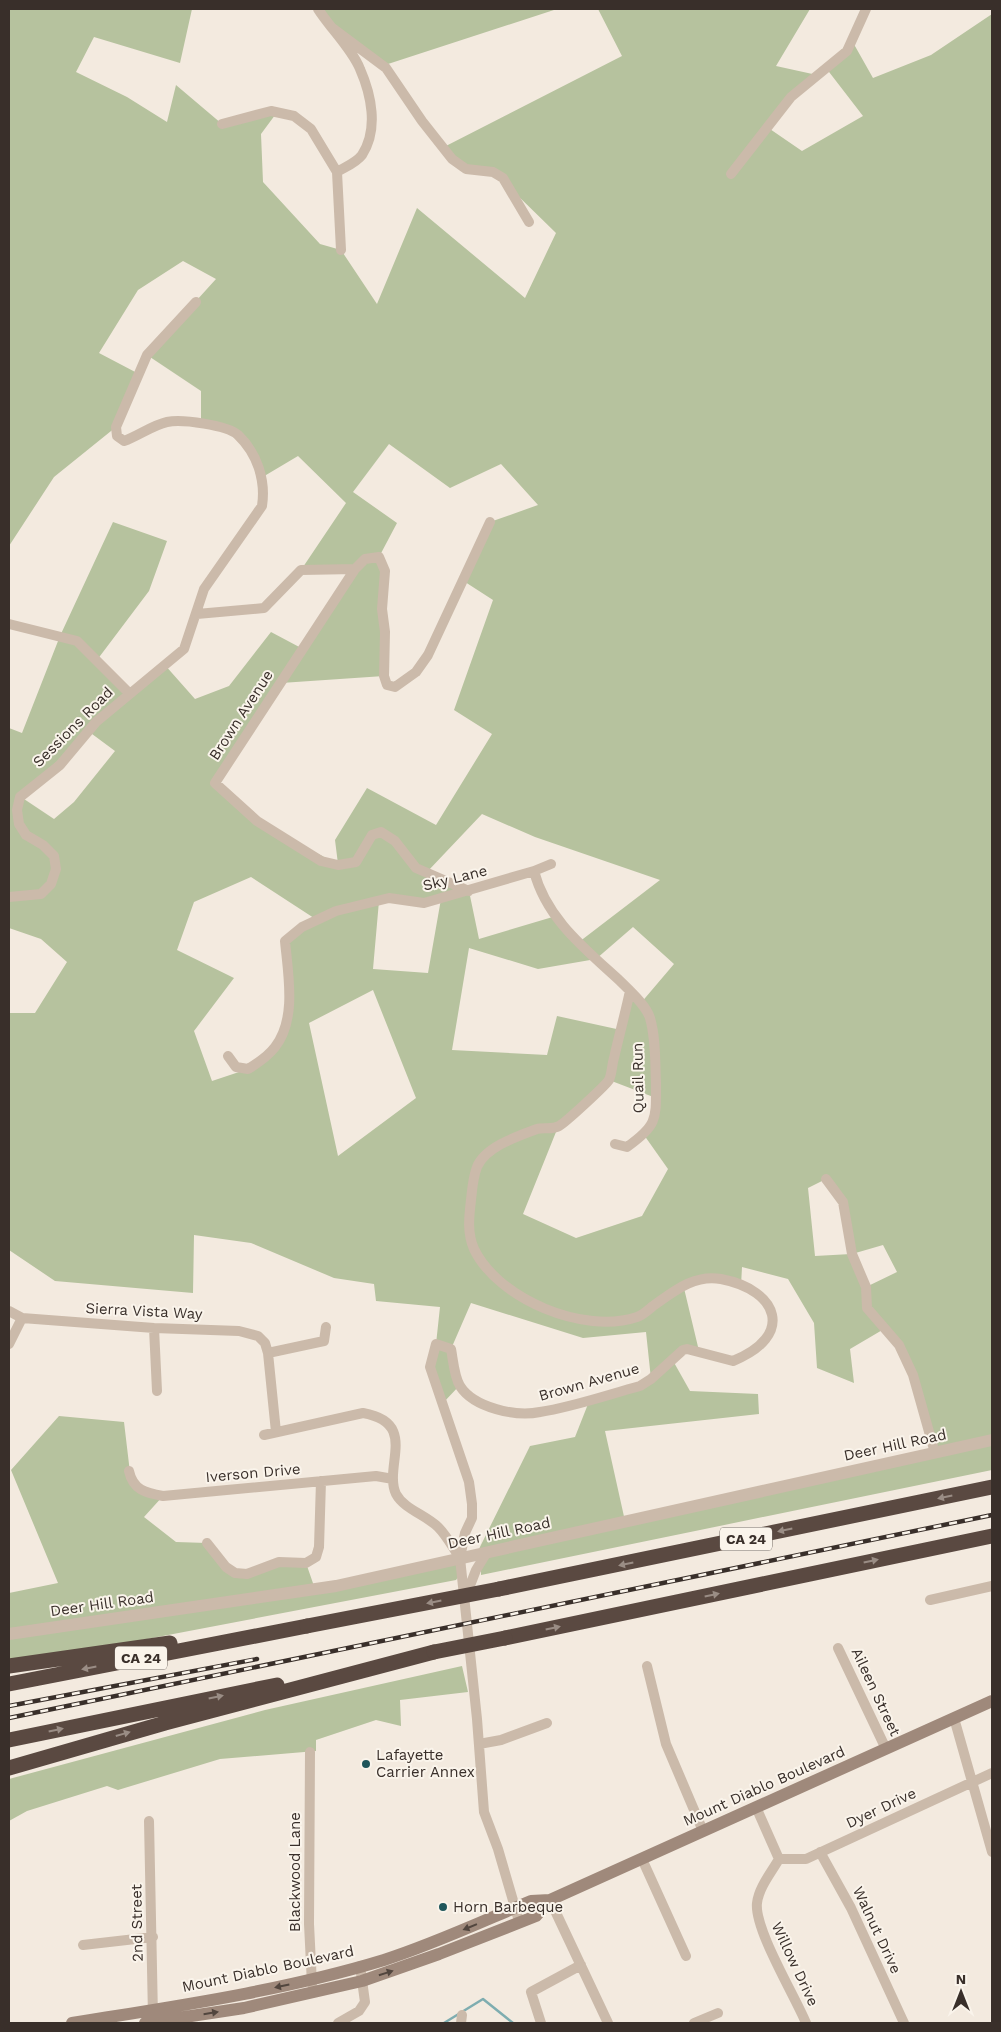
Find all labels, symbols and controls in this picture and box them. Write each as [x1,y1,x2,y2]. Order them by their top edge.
street label: Brown Avenue [205,667,277,763]
street label: Sessions Road [29,683,117,771]
street label: Sky Lane [421,861,489,895]
street label: Quail Run [628,1043,648,1113]
street label: Sierra Vista Way [85,1299,203,1323]
street label: Brown Avenue [537,1359,641,1405]
street label: Deer Hill Road [842,1425,948,1465]
street label: Iverson Drive [205,1460,301,1486]
one-way arrow [937,1493,952,1501]
street label: Deer Hill Road [446,1513,552,1553]
one-way arrow [778,1526,793,1534]
road number: CA 24 [720,1528,772,1550]
one-way arrow [863,1557,879,1565]
one-way arrow [618,1560,634,1568]
street label: Deer Hill Road [49,1588,155,1620]
one-way arrow [704,1590,720,1598]
one-way arrow [425,1598,441,1606]
one-way arrow [545,1624,560,1632]
street label: Aileen Street [848,1645,905,1740]
road number: CA 24 [115,1646,167,1670]
one-way arrow [81,1664,96,1672]
one-way arrow [208,1693,223,1701]
one-way arrow [49,1726,64,1734]
one-way arrow [115,1730,130,1738]
street label: Mount Diablo Boulevard [680,1742,848,1830]
place label: Lafayette Carrier Annex [376,1746,475,1781]
marker: Lafayette Carrier Annex [360,1758,372,1770]
street label: Dyer Drive [843,1784,919,1832]
street label: Blackwood Lane [286,1812,304,1932]
street label: 2nd Street [127,1883,147,1962]
street label: Walnut Drive [849,1884,905,1976]
place label: Horn Barbeque [453,1898,563,1916]
marker: Horn Barbeque [437,1901,449,1913]
street label: Willow Drive [768,1919,822,2009]
one-way arrow [463,1923,477,1931]
street label: Mount Diablo Boulevard [180,1942,356,1996]
north arrow [936,1967,986,2017]
one-way arrow [379,1969,394,1977]
text: N [956,1971,966,1987]
one-way arrow [274,1982,289,1990]
one-way arrow [203,2009,219,2017]

